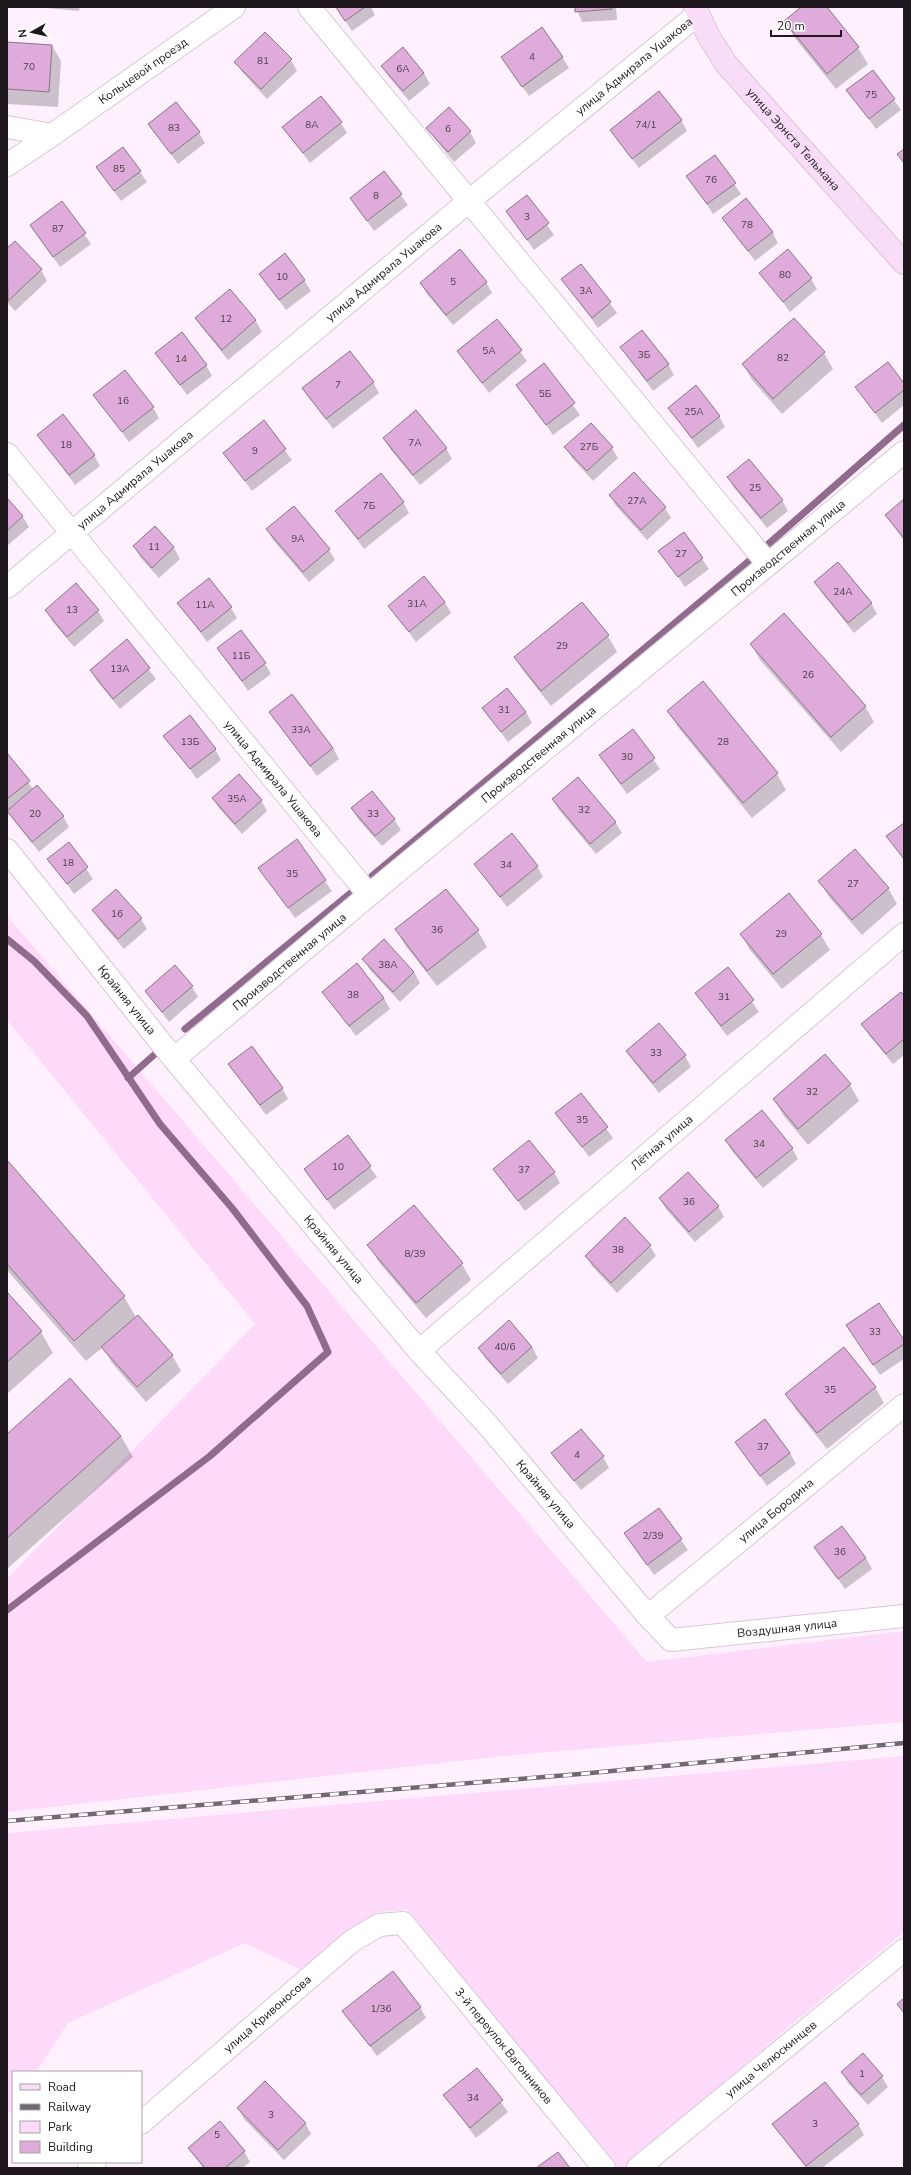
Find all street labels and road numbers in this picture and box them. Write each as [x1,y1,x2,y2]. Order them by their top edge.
street label: улица Адмирала Ушакова [572,14,696,119]
street label: Кольцевой проезд [95,34,191,108]
street label: улица Эрнста Тельмана [743,84,844,194]
street label: улица Адмирала Ушакова [322,219,445,325]
street label: улица Адмирала Ушакова [74,427,197,533]
street label: Производственная улица [728,496,849,600]
street label: Производственная улица [478,702,599,807]
street label: улица Адмирала Ушакова [221,717,326,840]
street label: Производственная улица [229,909,350,1014]
street label: Крайняя улица [94,962,160,1038]
street label: Лётная улица [627,1111,696,1174]
street label: Крайняя улица [300,1212,367,1287]
street label: Крайняя улица [512,1456,579,1532]
street label: улица Бородина [735,1475,817,1546]
street label: Воздушная улица [736,1615,838,1641]
street label: улица Кривоносова [220,1972,315,2056]
street label: 3-й переулок Вагонников [451,1984,557,2108]
street label: улица Челюскинцев [722,2016,820,2101]

